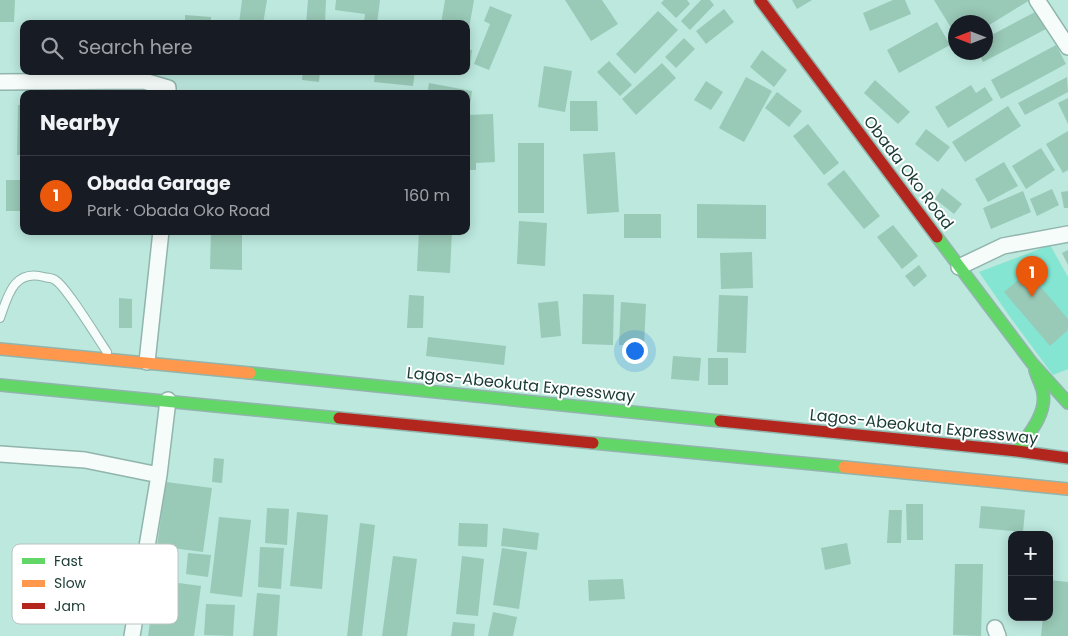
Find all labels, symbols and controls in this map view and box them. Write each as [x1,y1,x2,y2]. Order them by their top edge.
north arrow [948,15,993,60]
search box [20,20,470,75]
icon: search [38,34,66,62]
text: Search here [78,34,192,61]
text: Nearby [40,108,120,137]
street label: Obada Oko Road [858,111,959,234]
text: Obada Garage [87,170,231,197]
text: 1 [53,184,59,207]
text: 160 m [404,184,450,207]
text: Park · Obada Oko Road [87,199,270,222]
pin: 1 [1016,256,1048,297]
your location [622,338,648,364]
street label: Lagos-Abeokuta Expressway [406,361,636,408]
street label: Lagos-Abeokuta Expressway [809,403,1039,450]
map controls [1008,531,1053,621]
button: + [1008,531,1053,576]
legend [12,544,178,624]
text: Fast [54,551,83,571]
text: Slow [54,573,87,593]
button: − [1008,576,1053,621]
text: Jam [54,596,85,616]

